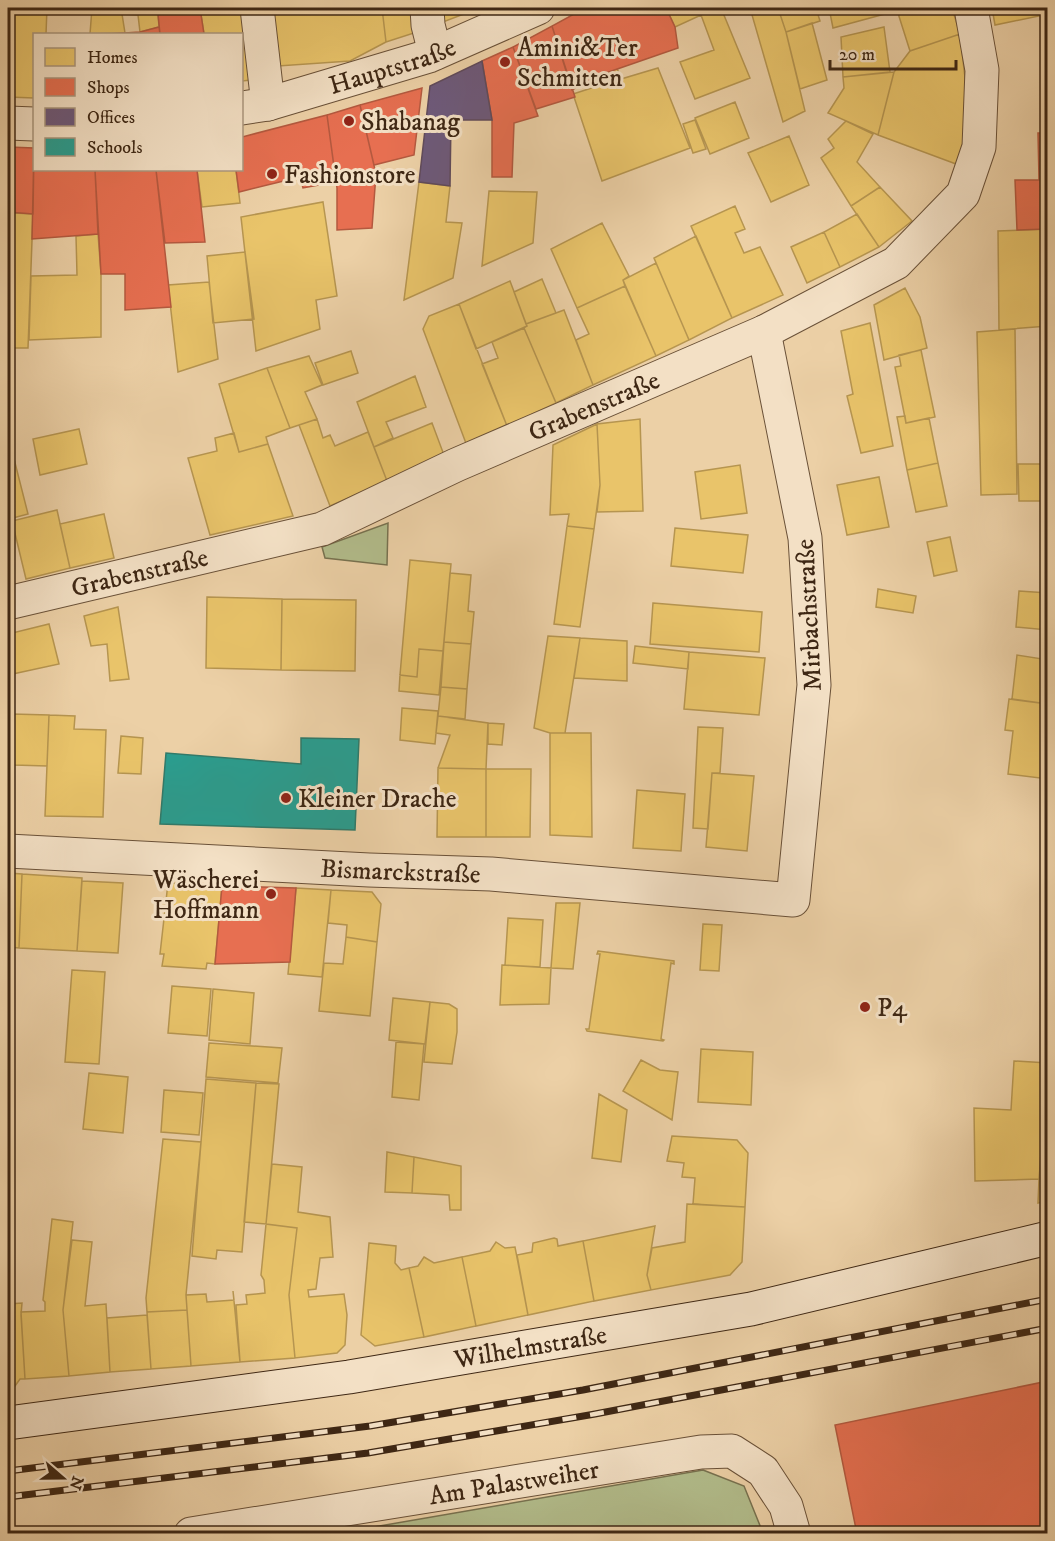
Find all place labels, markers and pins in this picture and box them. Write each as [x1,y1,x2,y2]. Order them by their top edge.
place label: Amini&Ter Schmitten [517,32,638,95]
marker: Amini&Ter Schmitten [498,55,512,69]
place label: Shabanag [361,106,460,139]
marker: Shabanag [342,114,356,128]
place label: Fashionstore [284,159,415,192]
marker: Fashionstore [265,167,279,181]
place label: Kleiner Drache [298,783,457,816]
marker: Kleiner Drache [279,791,293,805]
place label: Wäscherei Hoffmann [152,864,259,927]
marker: Wäscherei Hoffmann [264,887,278,901]
place label: P4 [877,992,908,1025]
marker: P4 [858,1000,872,1014]

